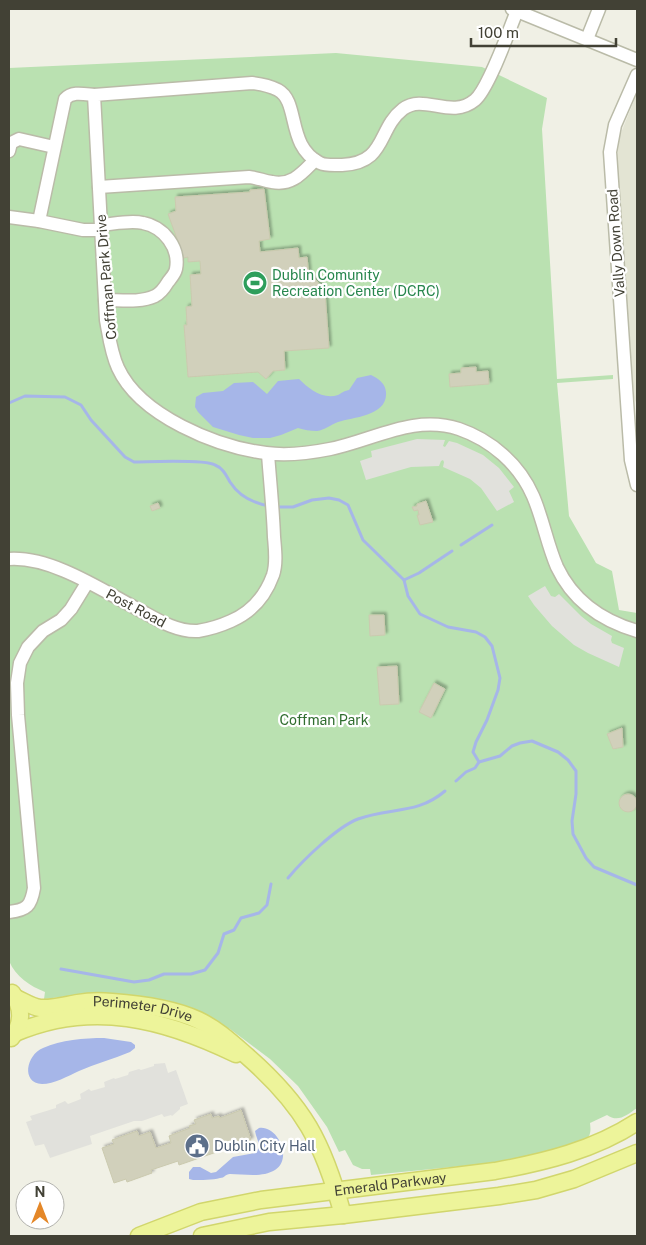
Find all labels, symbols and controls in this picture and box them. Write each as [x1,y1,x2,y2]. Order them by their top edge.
scale bar [471,15,616,47]
text: 100 m [478,24,519,41]
street label: Vally Down Road [604,188,628,298]
street label: Coffman Park Drive [93,213,119,340]
place label: Dublin Comunity Recreation Center (DCRC) [272,267,440,299]
sports icon: Dublin Comunity Recreation Center (DCRC) [242,270,268,296]
street label: Post Road [103,586,169,630]
park label: Coffman Park [279,712,369,728]
street label: Perimeter Drive [93,993,195,1025]
public building icon: Dublin City Hall [184,1133,210,1159]
place label: Dublin City Hall [214,1138,316,1154]
street label: Emerald Parkway [333,1169,448,1199]
north arrow [15,1180,65,1230]
text: N [35,1184,45,1200]

